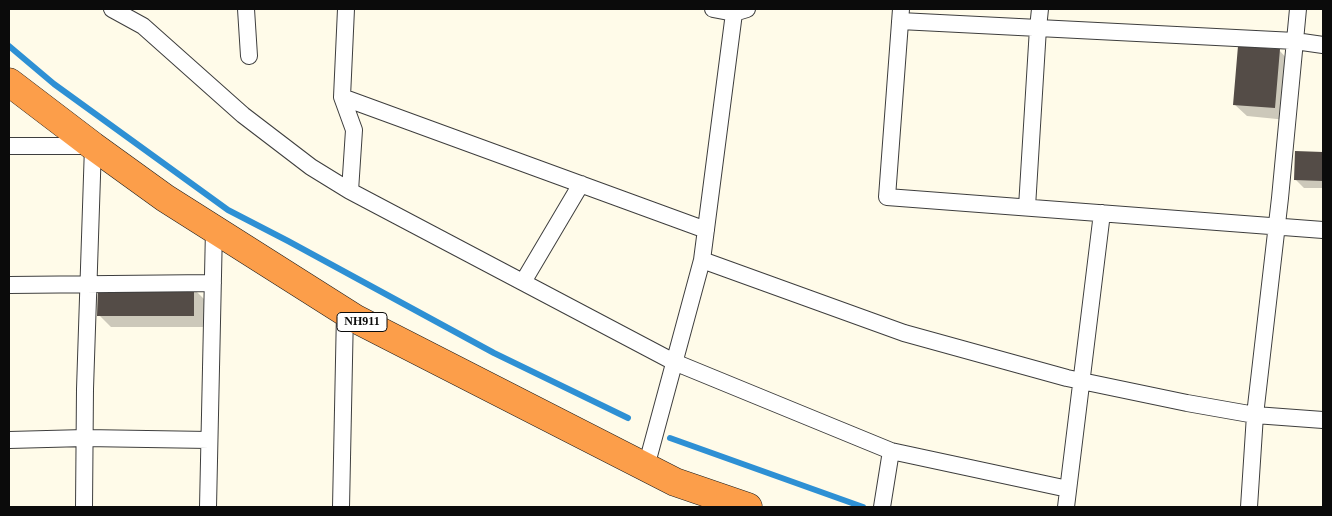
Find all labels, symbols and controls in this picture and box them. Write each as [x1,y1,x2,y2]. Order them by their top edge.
road number: NH911 [337,313,387,332]

